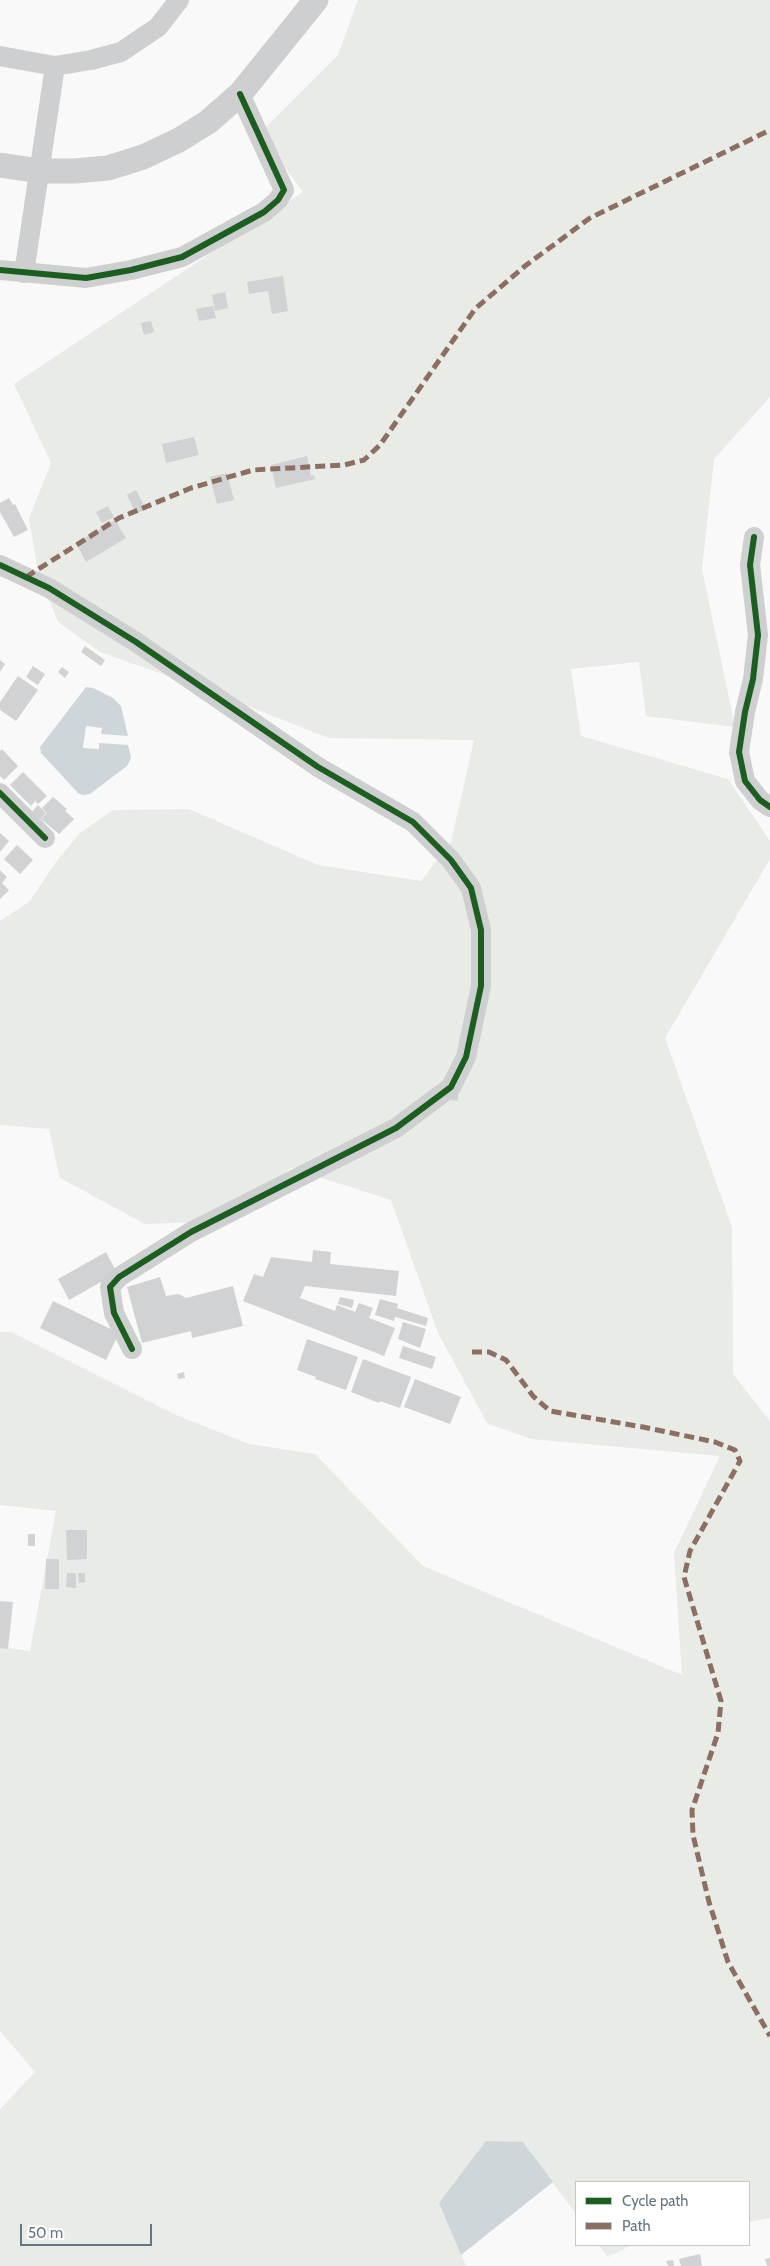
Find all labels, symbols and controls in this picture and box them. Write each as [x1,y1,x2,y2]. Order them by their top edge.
legend [575,2181,750,2246]
text: Cycle path [622,2192,688,2210]
scale bar [22,2214,155,2246]
text: Path [622,2217,651,2235]
text: 50 m [28,2224,63,2242]

